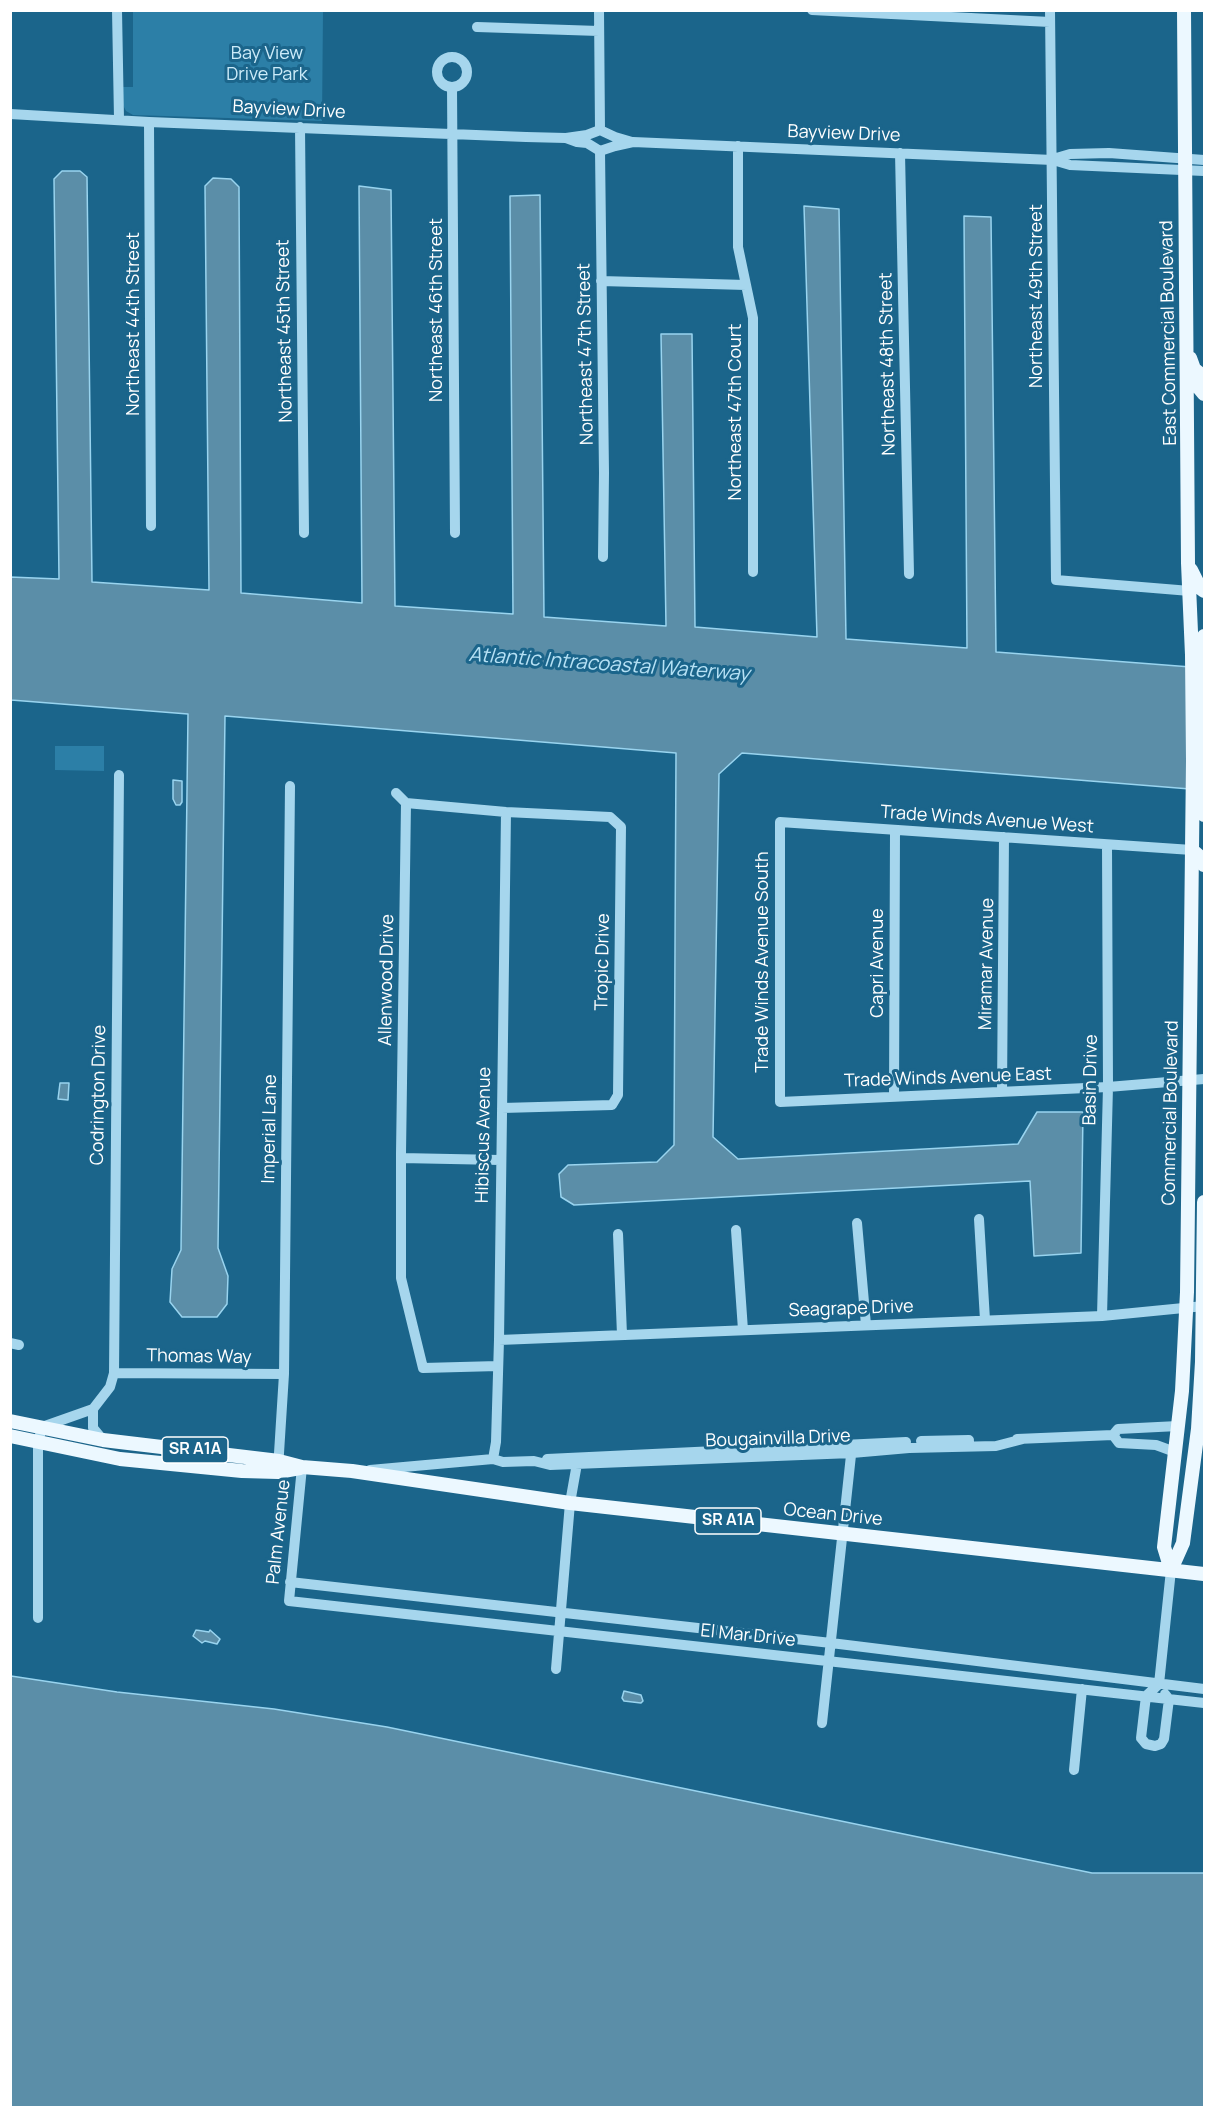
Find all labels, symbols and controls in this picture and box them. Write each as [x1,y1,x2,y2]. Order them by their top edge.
park label: Bay View Drive Park [226,43,308,86]
street label: Bayview Drive [232,96,346,124]
street label: Bayview Drive [787,121,901,147]
street label: Northeast 49th Street [1026,204,1048,388]
street label: Northeast 46th Street [426,218,448,402]
street label: East Commercial Boulevard [1156,220,1182,446]
street label: Northeast 44th Street [123,232,145,416]
street label: Northeast 45th Street [273,239,297,423]
street label: Northeast 47th Street [574,263,598,445]
street label: Northeast 48th Street [876,272,900,456]
street label: Northeast 47th Court [725,323,747,501]
water label: Atlantic Intracoastal Waterway [468,643,750,687]
street label: Trade Winds Avenue West [880,802,1094,838]
street label: Trade Winds Avenue South [752,851,774,1073]
street label: Miramar Avenue [975,898,999,1030]
street label: Capri Avenue [867,908,889,1018]
street label: Tropic Drive [591,913,615,1011]
street label: Allenwood Drive [375,914,399,1046]
street label: Commercial Boulevard [1159,1020,1183,1206]
street label: Codrington Drive [87,1025,111,1165]
street label: Basin Drive [1079,1034,1103,1126]
street label: Trade Winds Avenue East [844,1064,1052,1092]
street label: Hibiscus Avenue [472,1067,496,1203]
street label: Imperial Lane [258,1074,282,1184]
street label: Seagrape Drive [788,1296,914,1322]
street label: Thomas Way [146,1345,252,1369]
street label: Bougainvilla Drive [705,1426,851,1452]
road number: SR A1A [162,1437,228,1463]
street label: Palm Avenue [263,1479,295,1585]
street label: Ocean Drive [782,1499,884,1531]
road number: SR A1A [695,1508,761,1534]
street label: El Mar Drive [699,1620,797,1652]

